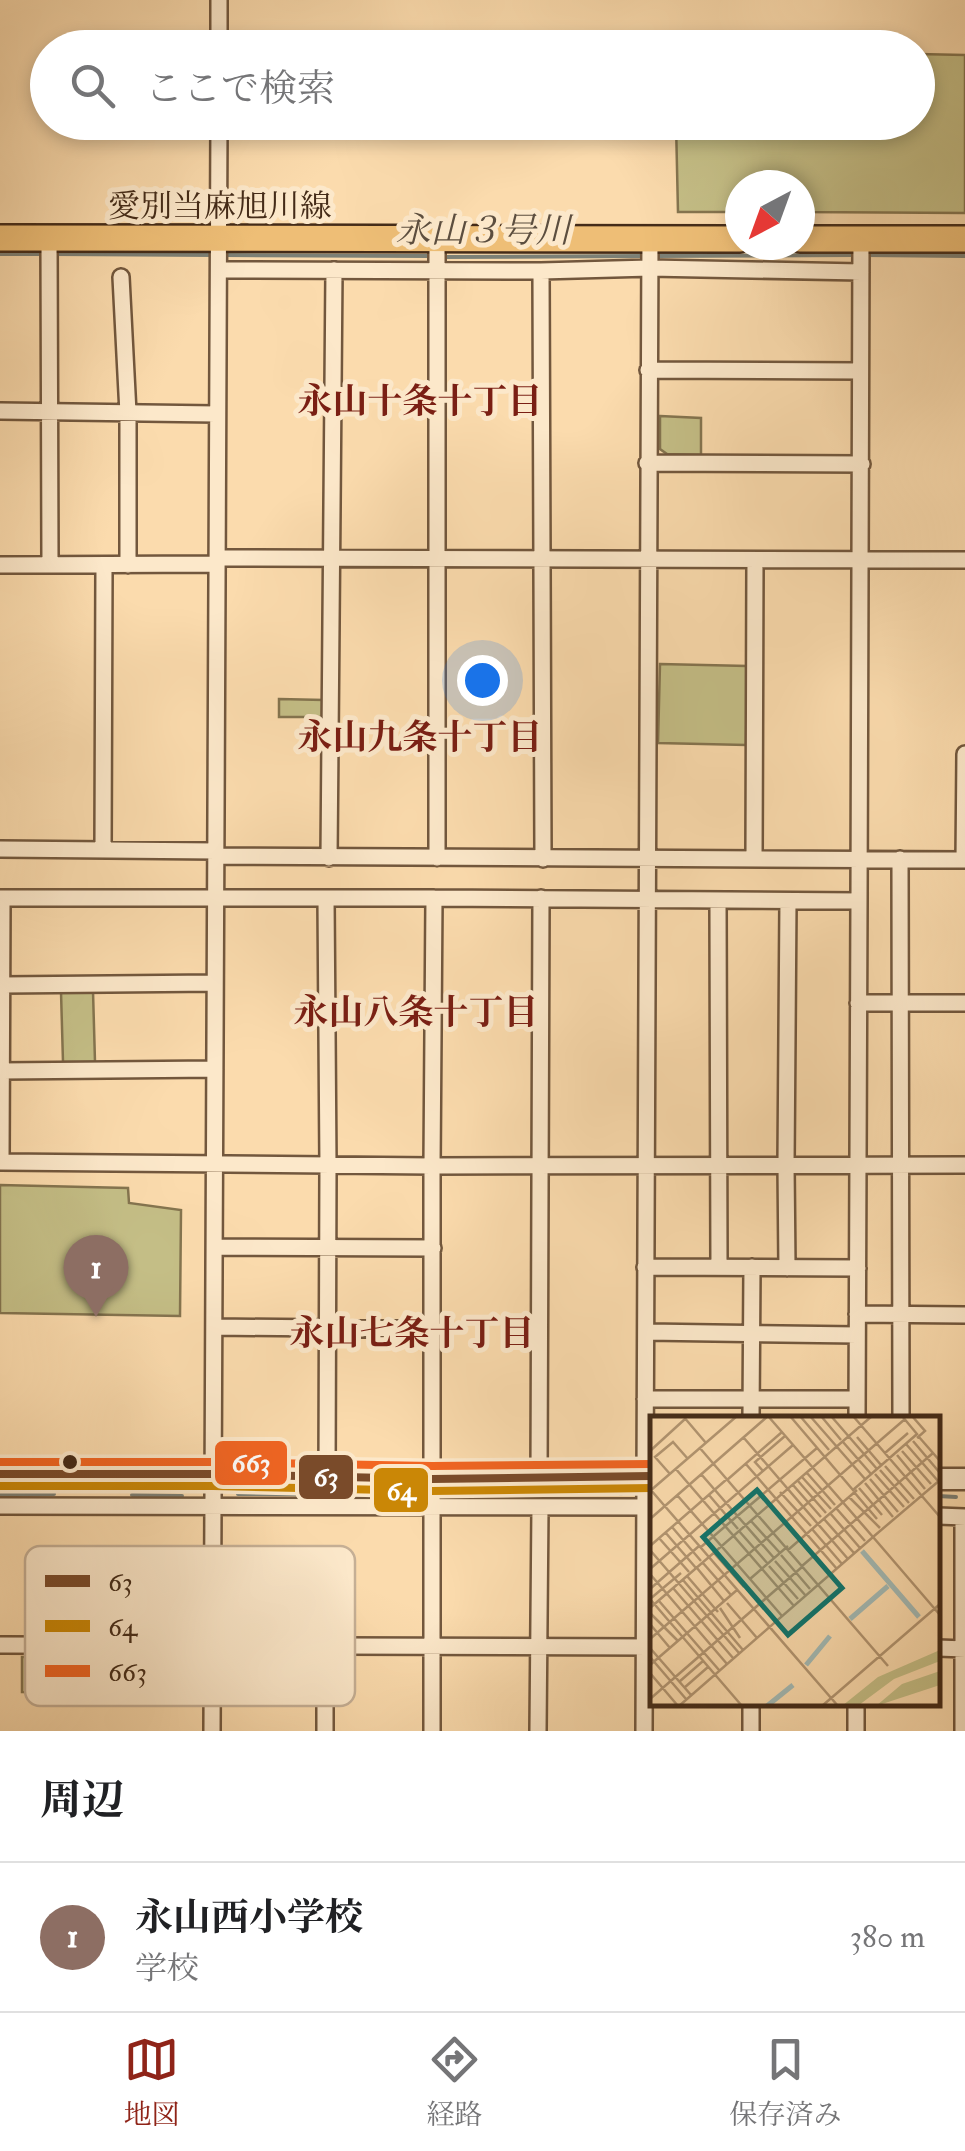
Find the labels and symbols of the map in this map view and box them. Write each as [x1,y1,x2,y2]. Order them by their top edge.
north arrow [725,170,815,260]
street label: 愛別当麻旭川線 [108,187,332,227]
water label: 永山３号川 [395,209,574,253]
district label: 永山十条十丁目 [297,380,543,424]
your location [457,655,508,706]
district label: 永山九条十丁目 [297,716,543,760]
district label: 永山八条十丁目 [293,991,539,1035]
pin: 1 [64,1234,128,1317]
district label: 永山七条十丁目 [289,1312,535,1356]
inset map [650,1416,940,1706]
line badge: 663 [213,1439,289,1487]
text: 663 [232,1446,270,1481]
unlabelled marker [60,1452,80,1472]
line badge: 63 [297,1453,355,1501]
text: 63 [314,1460,338,1495]
line badge: 64 [372,1466,430,1514]
text: 64 [386,1474,418,1509]
legend [25,1546,355,1706]
text: 63 [108,1565,133,1600]
text: 64 [108,1610,139,1645]
text: 663 [108,1655,147,1690]

